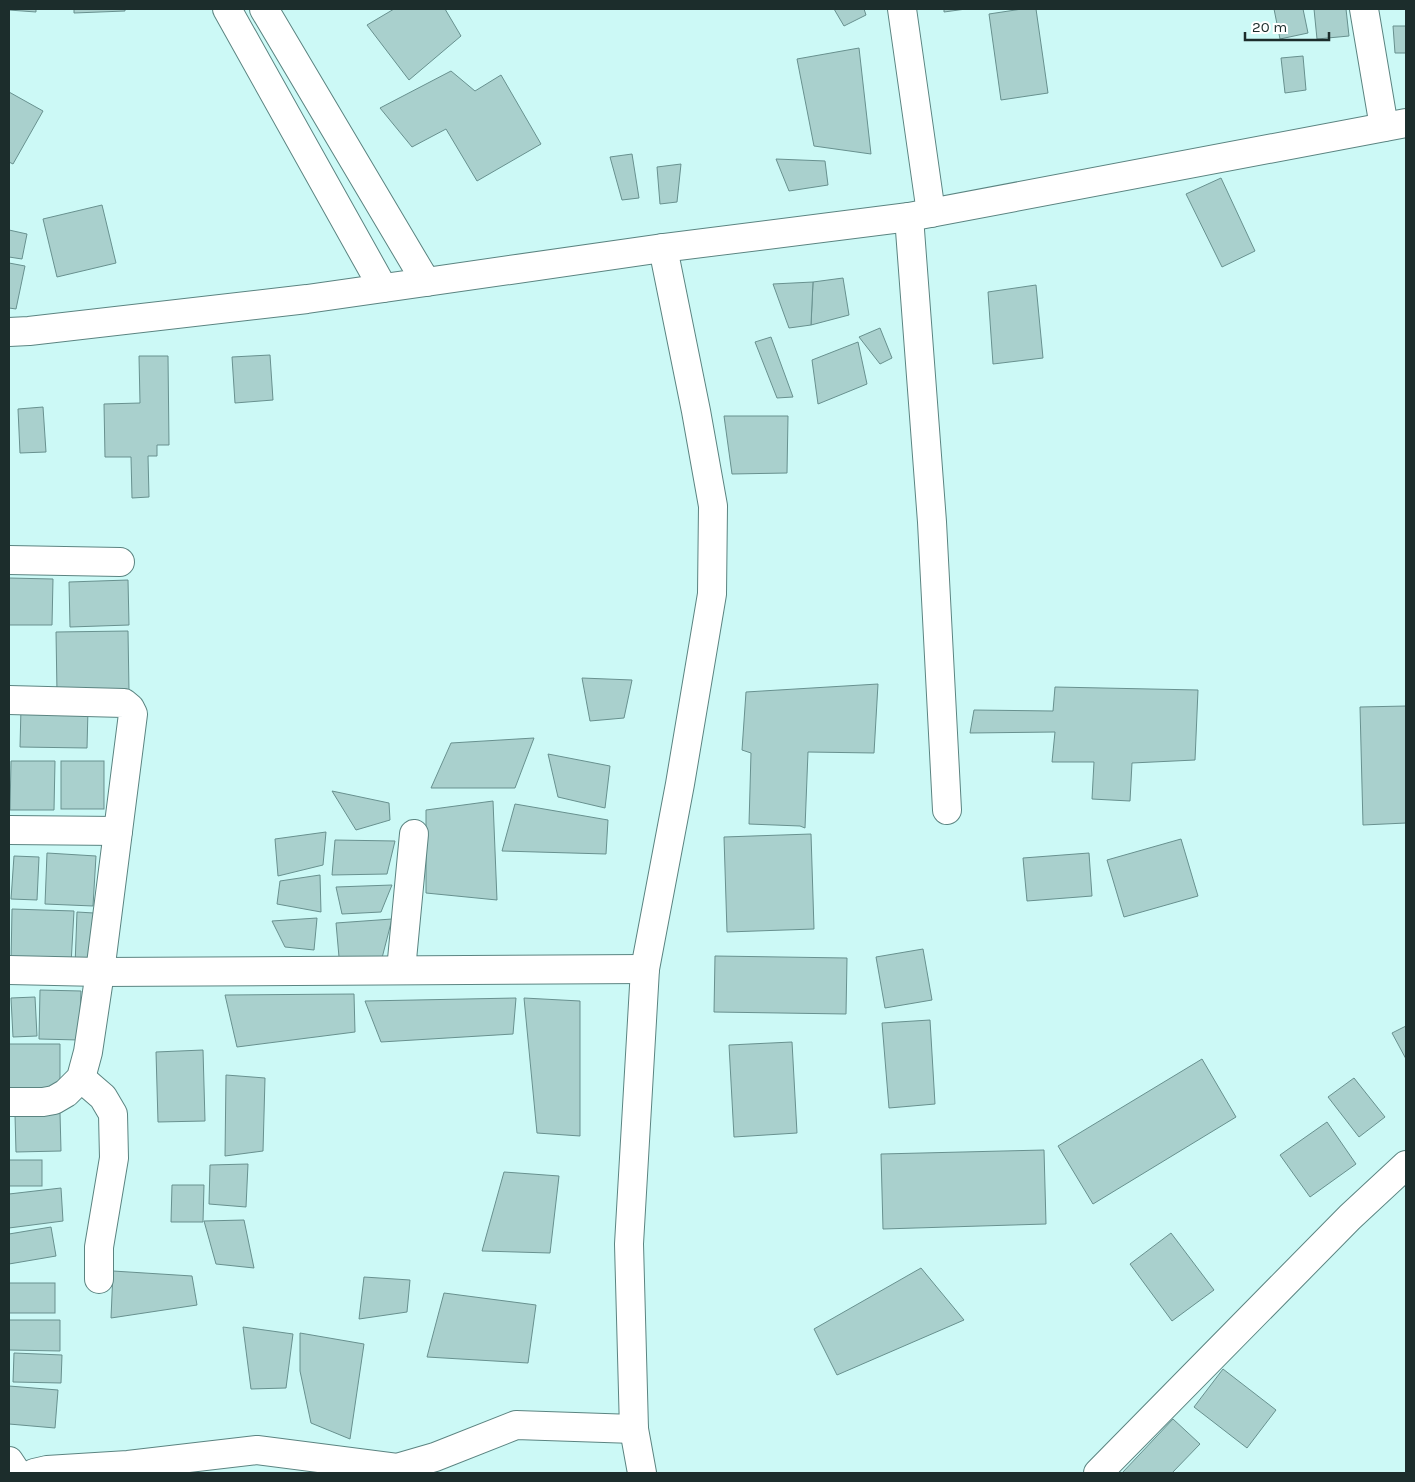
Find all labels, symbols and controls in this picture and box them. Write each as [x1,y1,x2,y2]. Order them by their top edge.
scale bar [1245,10,1329,42]
text: 20 m [1252,18,1287,36]

